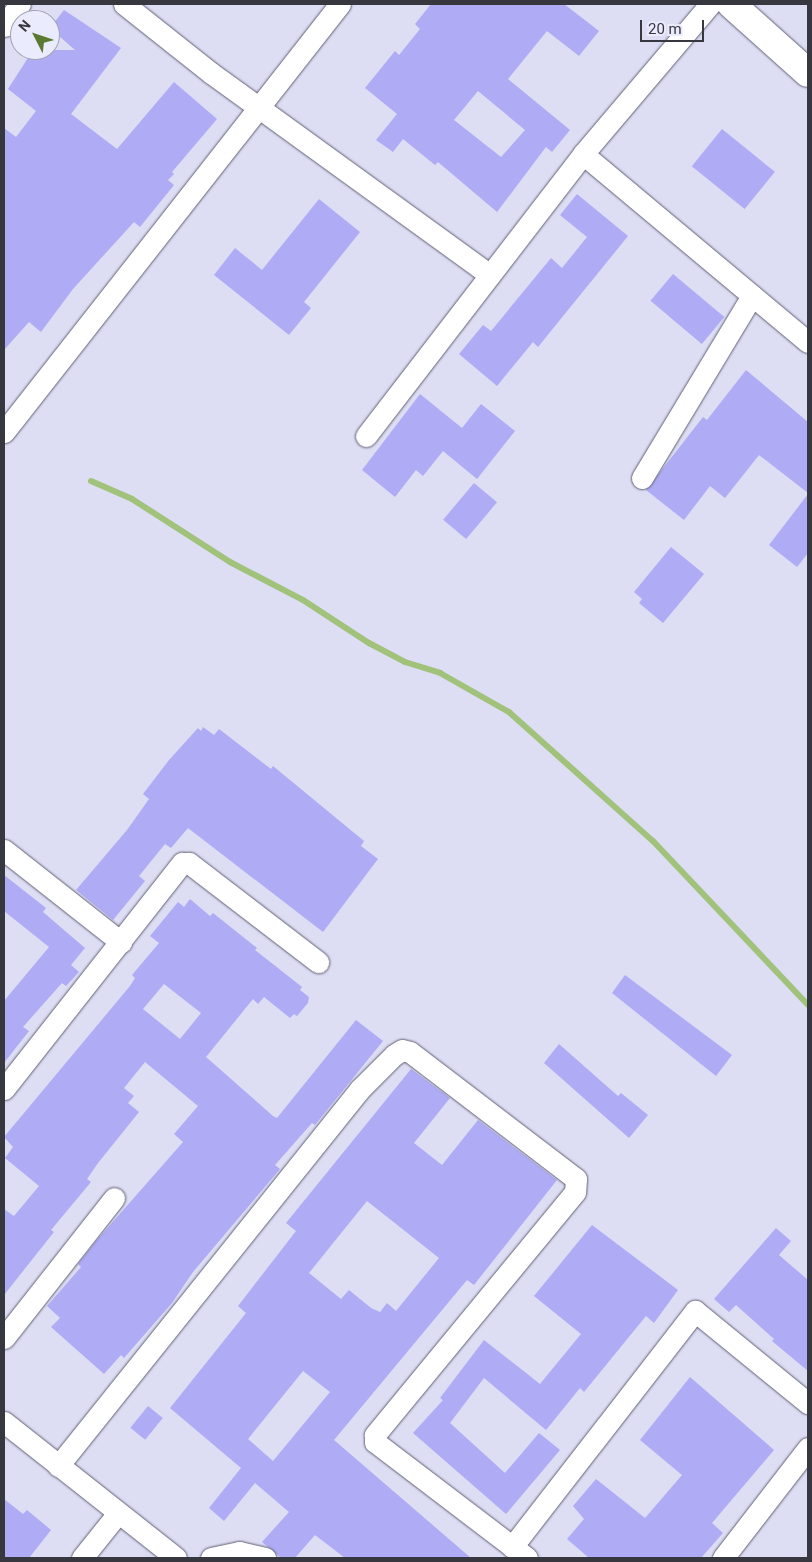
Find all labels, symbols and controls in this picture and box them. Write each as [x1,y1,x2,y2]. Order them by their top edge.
north arrow [10,10,60,60]
scale bar [642,10,706,42]
text: N [15,17,34,35]
text: 20 m [648,20,682,38]

